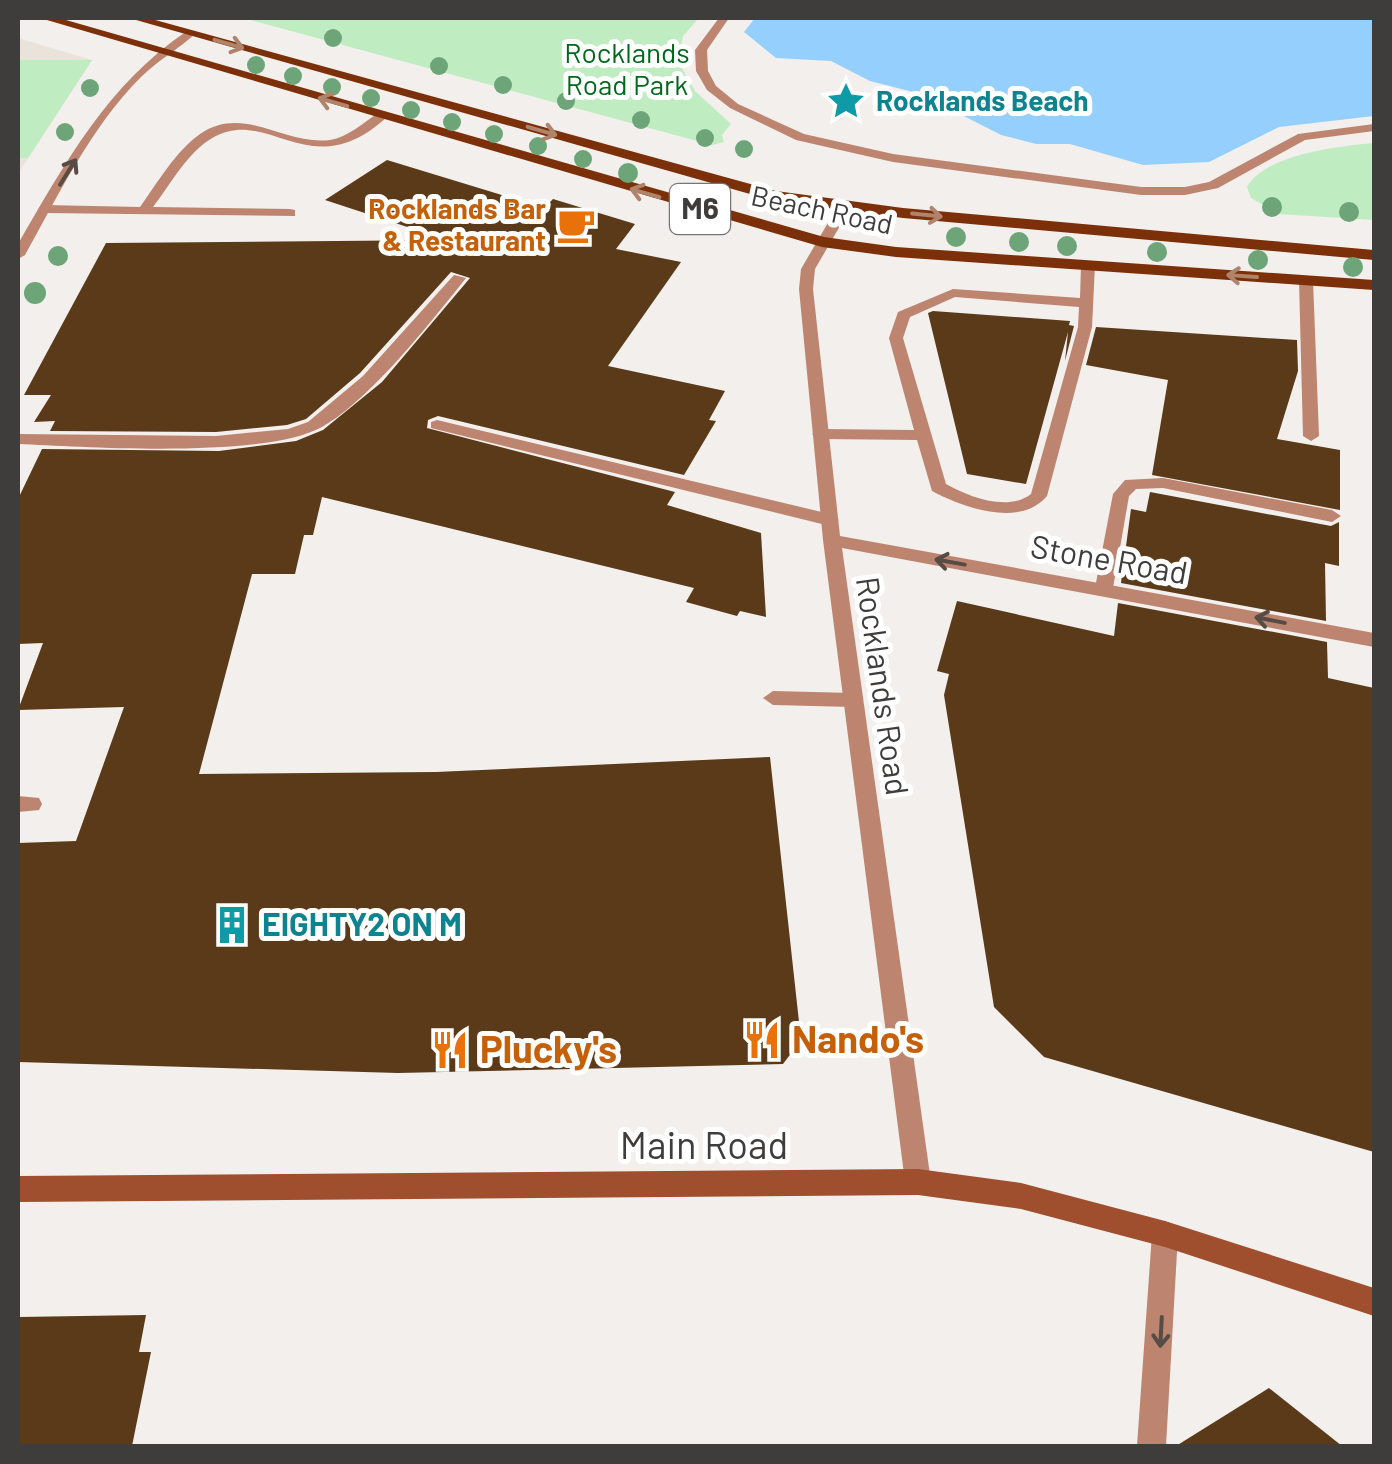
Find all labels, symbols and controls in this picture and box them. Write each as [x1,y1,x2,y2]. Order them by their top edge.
park label: Rocklands Road Park [564,35,690,101]
one-way arrow [213,36,244,54]
place icon: Rocklands Beach [825,80,867,122]
place label: Rocklands Beach [876,83,1089,117]
one-way arrow [318,92,350,110]
one-way arrow [526,123,557,141]
one-way arrow [58,158,79,187]
street label: Beach Road [748,177,896,241]
one-way arrow [630,183,661,202]
road number: M6 [670,184,730,234]
place label: Rocklands Bar & Restaurant [368,191,546,257]
cafe icon: Rocklands Bar & Restaurant [555,204,597,246]
one-way arrow [910,206,943,225]
one-way arrow [1227,266,1259,285]
street label: Stone Road [1028,526,1191,591]
one-way arrow [934,552,967,571]
street label: Rocklands Road [850,574,918,797]
one-way arrow [1254,610,1286,629]
building icon: EIGHTY2 ON M [211,904,253,946]
place label: EIGHTY2 ON M [262,904,462,942]
place label: Nando's [792,1015,924,1061]
restaurant icon: Nando's [741,1019,783,1061]
place label: Plucky's [480,1025,617,1071]
restaurant icon: Plucky's [429,1029,471,1071]
street label: Main Road [620,1121,788,1167]
one-way arrow [1151,1315,1170,1347]

